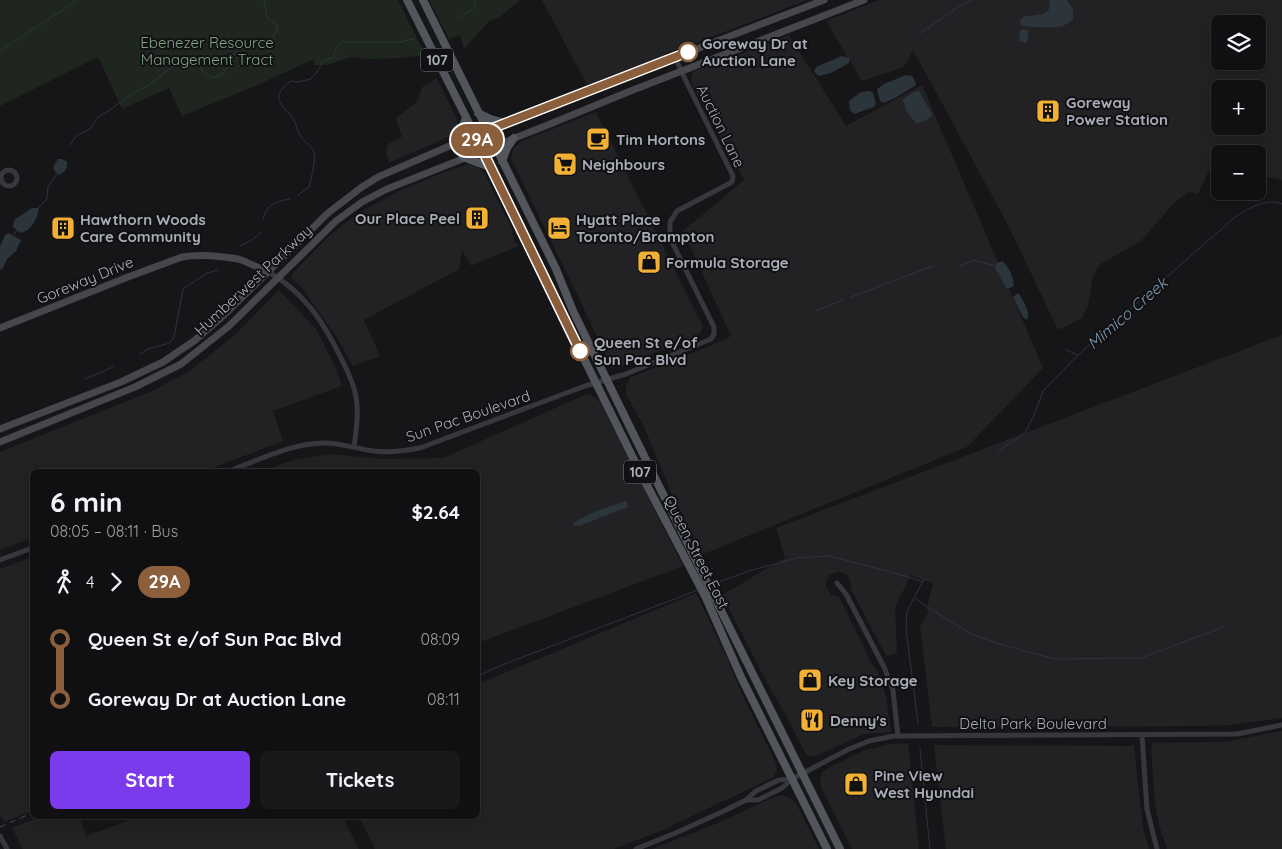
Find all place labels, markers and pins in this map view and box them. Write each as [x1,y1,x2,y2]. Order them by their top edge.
place label: Goreway Dr at Auction Lane [702,34,808,70]
marker: Goreway Dr at Auction Lane [678,42,698,62]
place label: Goreway Power Station [1066,93,1168,129]
building icon: Goreway Power Station [1035,98,1061,124]
cafe icon: Tim Hortons [585,126,611,152]
place label: Tim Hortons [616,130,705,149]
supermarket icon: Neighbours [552,151,578,177]
place label: Neighbours [582,155,665,174]
building icon: Our Place Peel [464,205,490,231]
place label: Our Place Peel [355,209,460,228]
place label: Hawthorn Woods Care Community [80,210,206,246]
place label: Hyatt Place Toronto/Brampton [576,210,715,246]
building icon: Hawthorn Woods Care Community [50,215,76,241]
hotel icon: Hyatt Place Toronto/Brampton [546,215,572,241]
shop icon: Formula Storage [636,249,662,275]
place label: Formula Storage [666,253,789,272]
place label: Queen St e/of Sun Pac Blvd [594,333,698,369]
marker: Queen St e/of Sun Pac Blvd [570,341,590,361]
shop icon: Key Storage [797,667,823,693]
place label: Key Storage [828,671,918,690]
restaurant icon: Denny's [799,707,825,733]
place label: Denny's [830,711,887,730]
place label: Pine View West Hyundai [874,766,974,802]
shop icon: Pine View West Hyundai [843,771,869,797]

